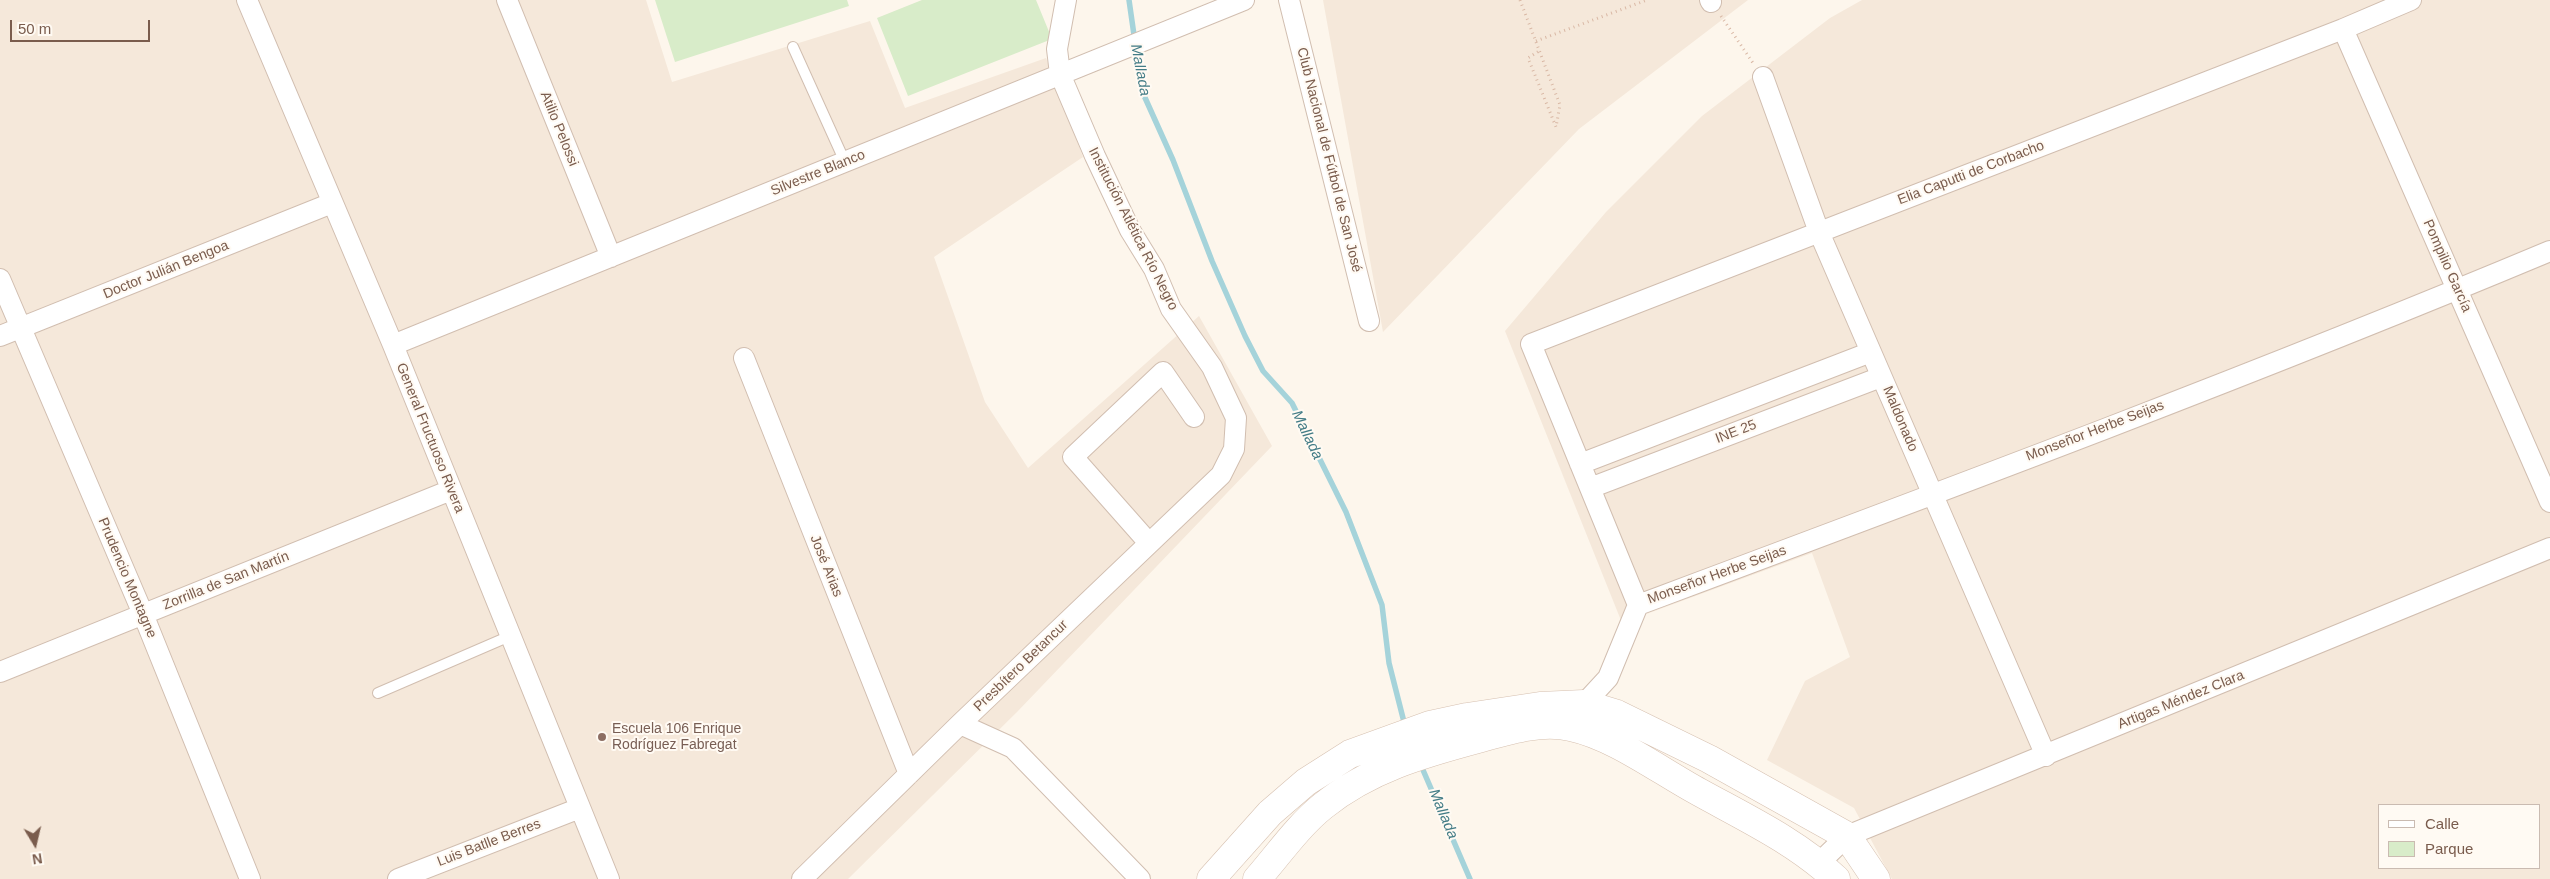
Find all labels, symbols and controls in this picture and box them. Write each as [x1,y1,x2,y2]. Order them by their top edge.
scale bar [12,10,152,42]
text: 50 m [18,20,51,37]
water label: Mallada [1126,43,1154,97]
street label: Club Nacional de Fútbol de San José [1293,46,1365,274]
street label: Atilio Pelossi [536,89,582,169]
street label: Elia Caputti de Corbacho [1895,137,2047,209]
street label: Institución Atlética Río Negro [1085,145,1181,313]
street label: Silvestre Blanco [768,146,868,200]
street label: Pompilio García [2419,217,2475,315]
street label: Doctor Julián Bengoa [101,237,231,303]
street label: General Fructuoso Rivera [392,361,468,515]
street label: Maldonado [1879,384,1921,454]
street label: Monseñor Herbe Seijas [2024,397,2166,465]
water label: Mallada [1287,407,1327,463]
street label: INE 25 [1713,416,1759,448]
street label: Prudencio Montagne [94,515,160,641]
street label: José Arias [806,533,846,599]
street label: Monseñor Herbe Seijas [1645,542,1789,608]
street label: Zorrilla de San Martín [160,548,292,614]
street label: Presbítero Betancur [970,617,1072,715]
street label: Artigas Méndez Clara [2115,667,2247,733]
place label: Escuela 106 Enrique Rodríguez Fabregat [612,721,741,754]
marker: Escuela 106 Enrique Rodríguez Fabregat [596,731,608,743]
water label: Mallada [1424,786,1462,842]
legend [2378,804,2540,869]
street label: Luis Batlle Berres [435,815,543,871]
text: Calle [2425,815,2459,832]
north arrow [10,819,60,869]
text: Parque [2425,840,2473,857]
text: N [31,850,44,868]

